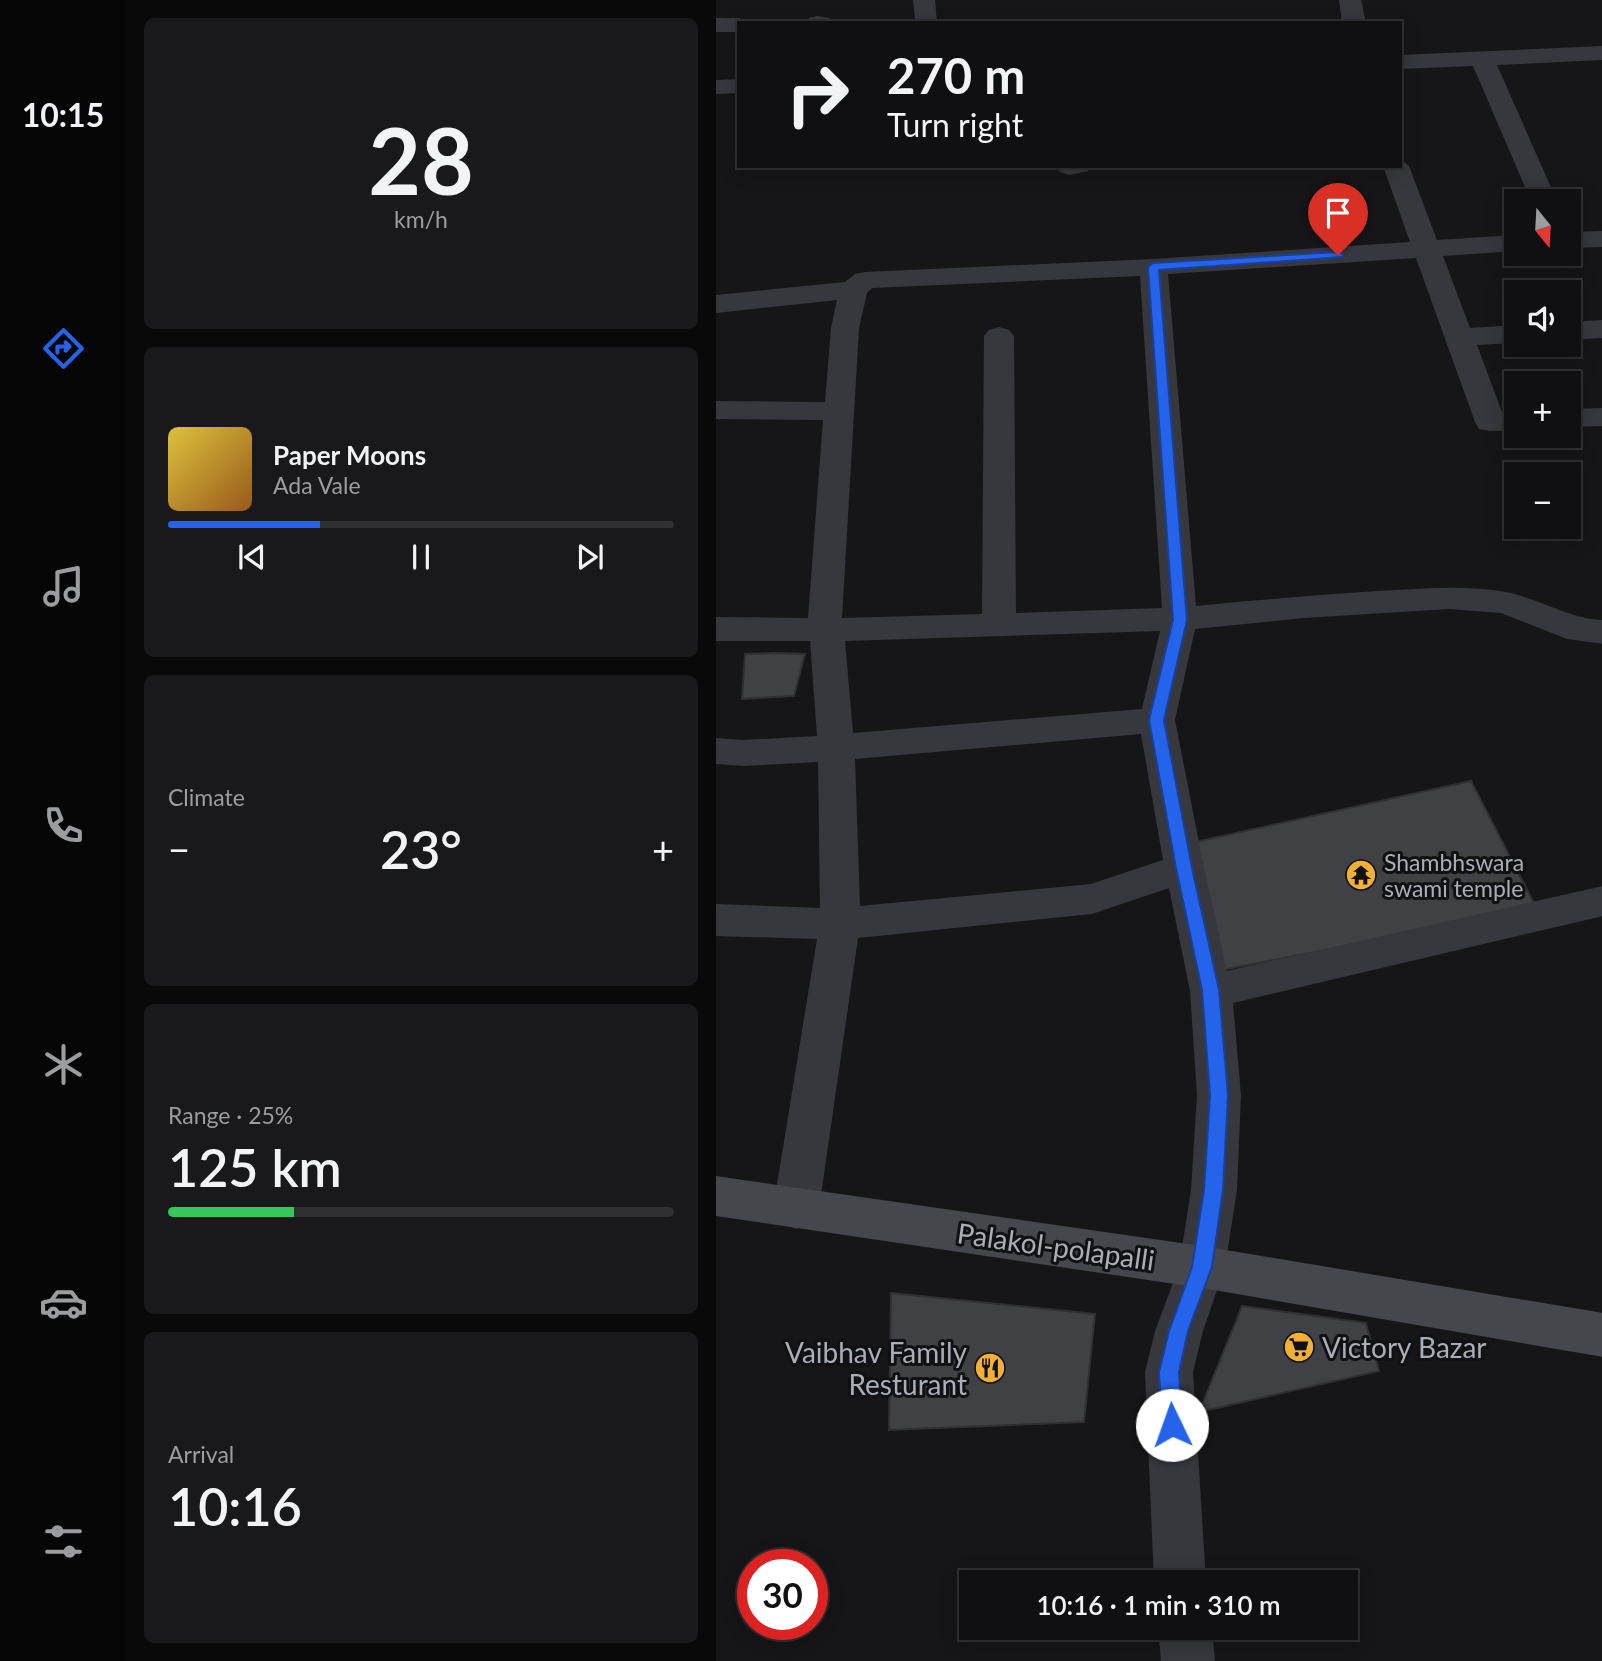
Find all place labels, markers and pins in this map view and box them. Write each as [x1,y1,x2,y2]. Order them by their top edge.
pin [1308,183,1368,255]
place label: Shambhswara swami temple [1384,848,1524,902]
temple icon: Shambhswara swami temple [1344,858,1378,892]
supermarket icon: Victory Bazar [1282,1330,1316,1364]
place label: Victory Bazar [1322,1330,1487,1364]
place label: Vaibhav Family Resturant [785,1335,968,1401]
restaurant icon: Vaibhav Family Resturant [973,1351,1007,1385]

